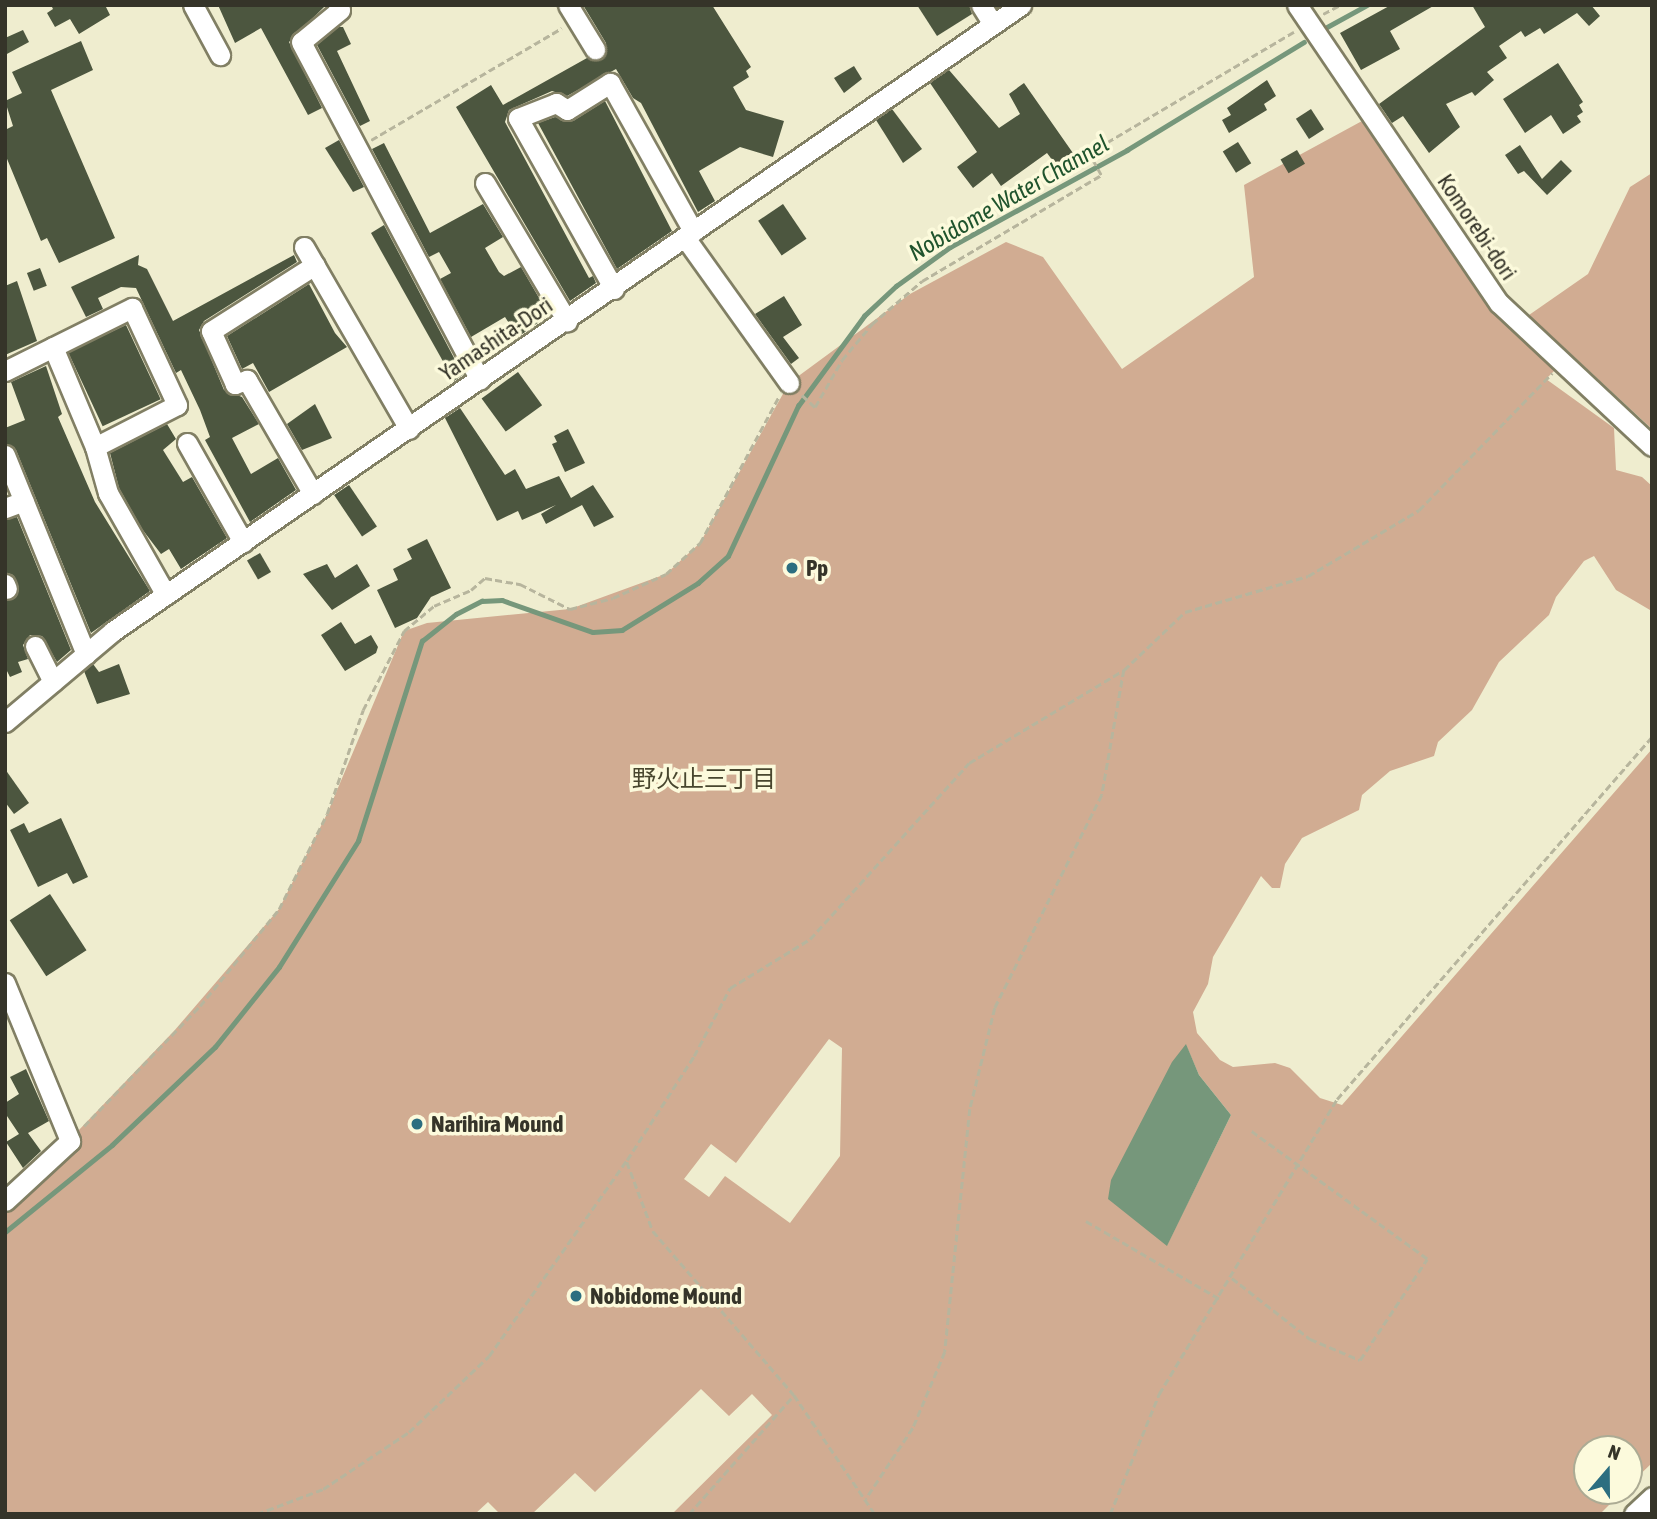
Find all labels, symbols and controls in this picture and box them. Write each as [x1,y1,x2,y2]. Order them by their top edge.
water label: Nobidome Water Channel [904,129,1114,267]
street label: Komorebi-dori [1431,169,1523,285]
street label: Yamashita-Dori [434,291,558,387]
place label: Pp [806,554,828,582]
marker: Pp [784,560,800,576]
district label: 野火止三丁目 [632,765,776,793]
place label: Narihira Mound [431,1110,563,1138]
marker: Narihira Mound [409,1116,425,1132]
place label: Nobidome Mound [590,1282,742,1310]
marker: Nobidome Mound [568,1288,584,1304]
north arrow [1573,1435,1643,1505]
text: N [1605,1440,1624,1464]

